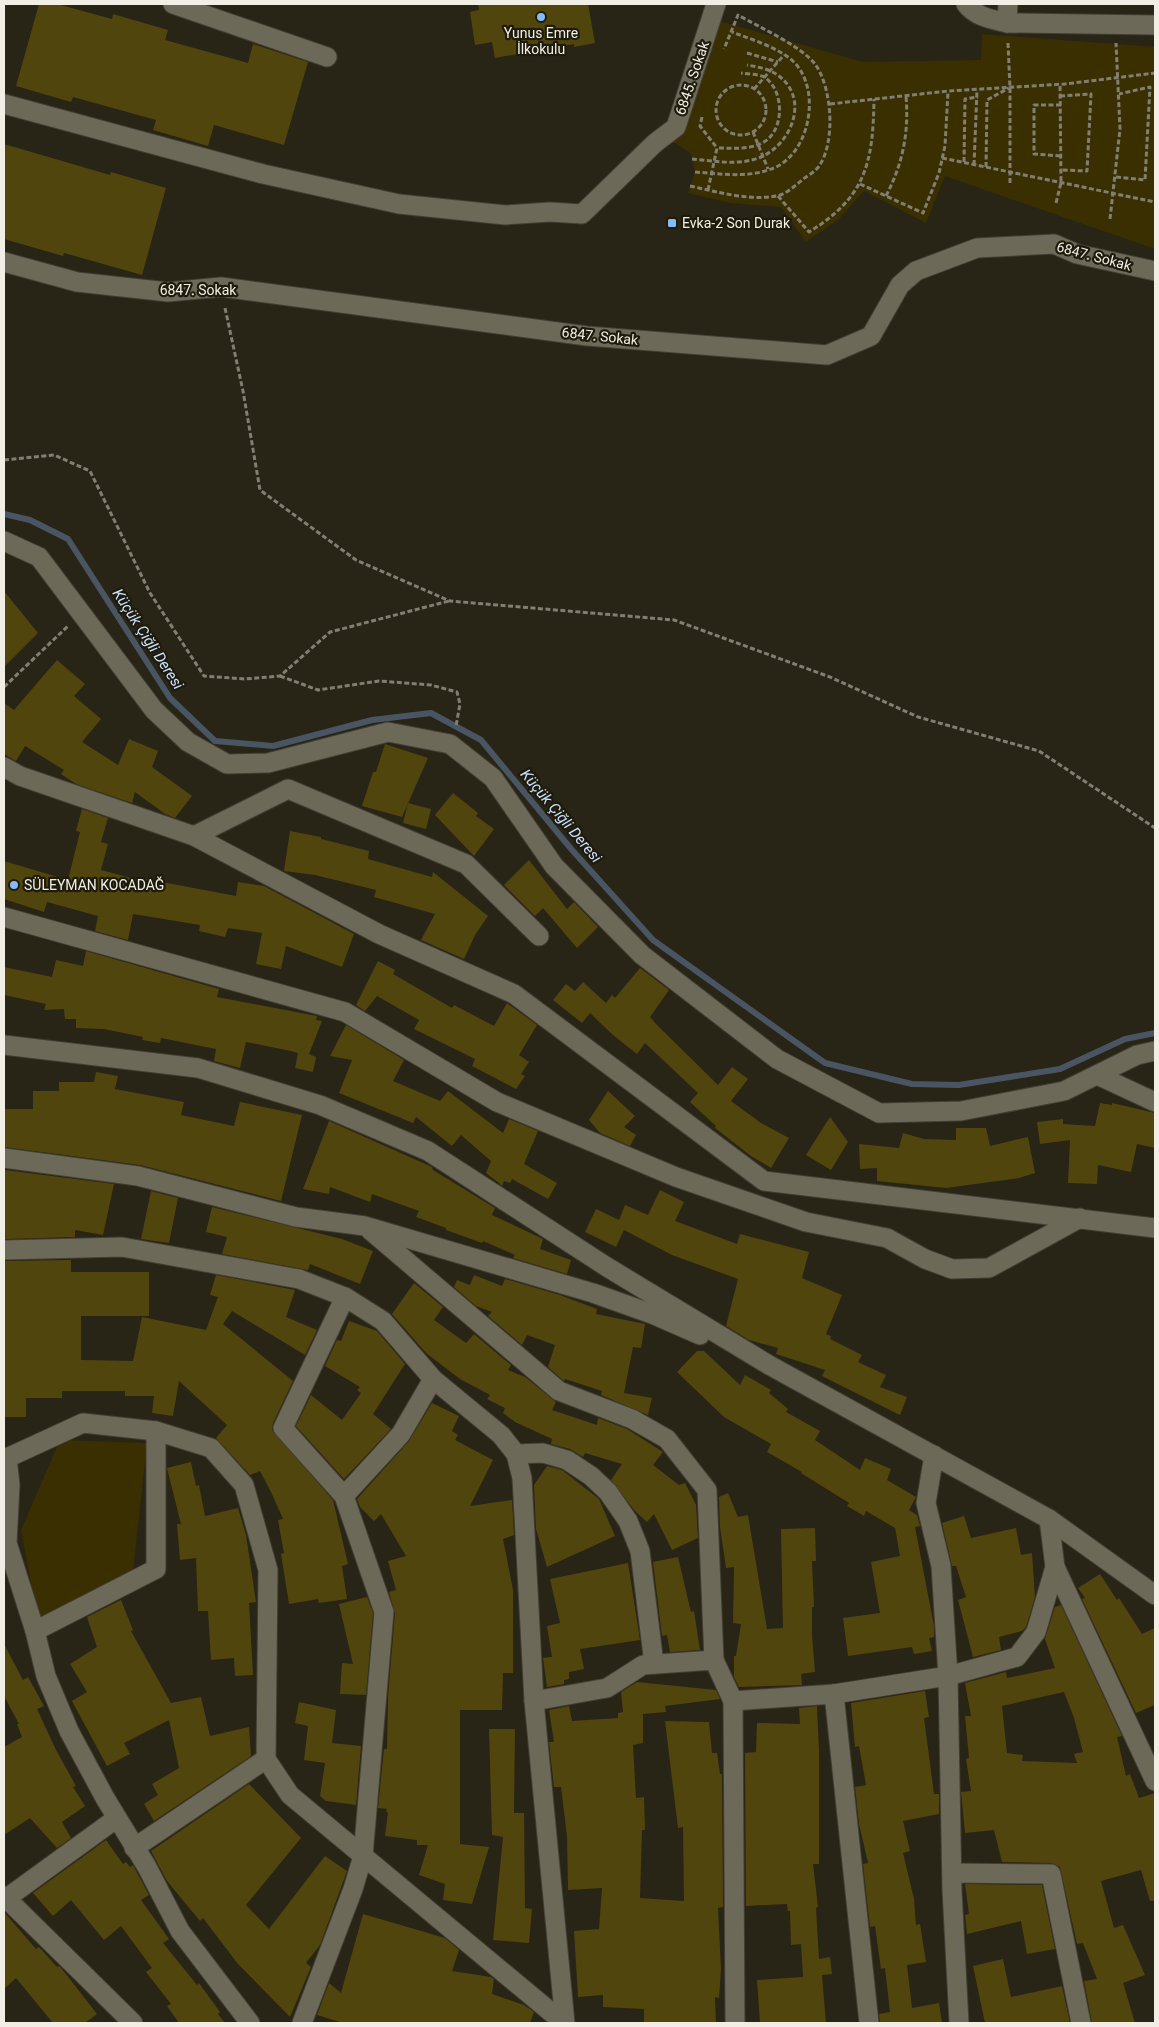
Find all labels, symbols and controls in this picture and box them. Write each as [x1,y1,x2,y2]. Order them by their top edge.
marker: Yunus Emre İlkokulu [535,11,547,23]
place label: Yunus Emre İlkokulu [504,25,578,57]
street label: 6845. Sokak [672,38,712,117]
place label: Evka-2 Son Durak [682,215,791,231]
marker: Evka-2 Son Durak [666,217,678,229]
street label: 6847. Sokak [1055,238,1134,274]
street label: 6847. Sokak [160,282,237,298]
street label: 6847. Sokak [561,324,640,348]
water label: Küçük Çiğli Deresi [109,585,188,693]
water label: Küçük Çiğli Deresi [517,766,606,867]
place label: SÜLEYMAN KOCADAĞ [24,876,164,893]
marker: SÜLEYMAN KOCADAĞ [8,879,20,891]

